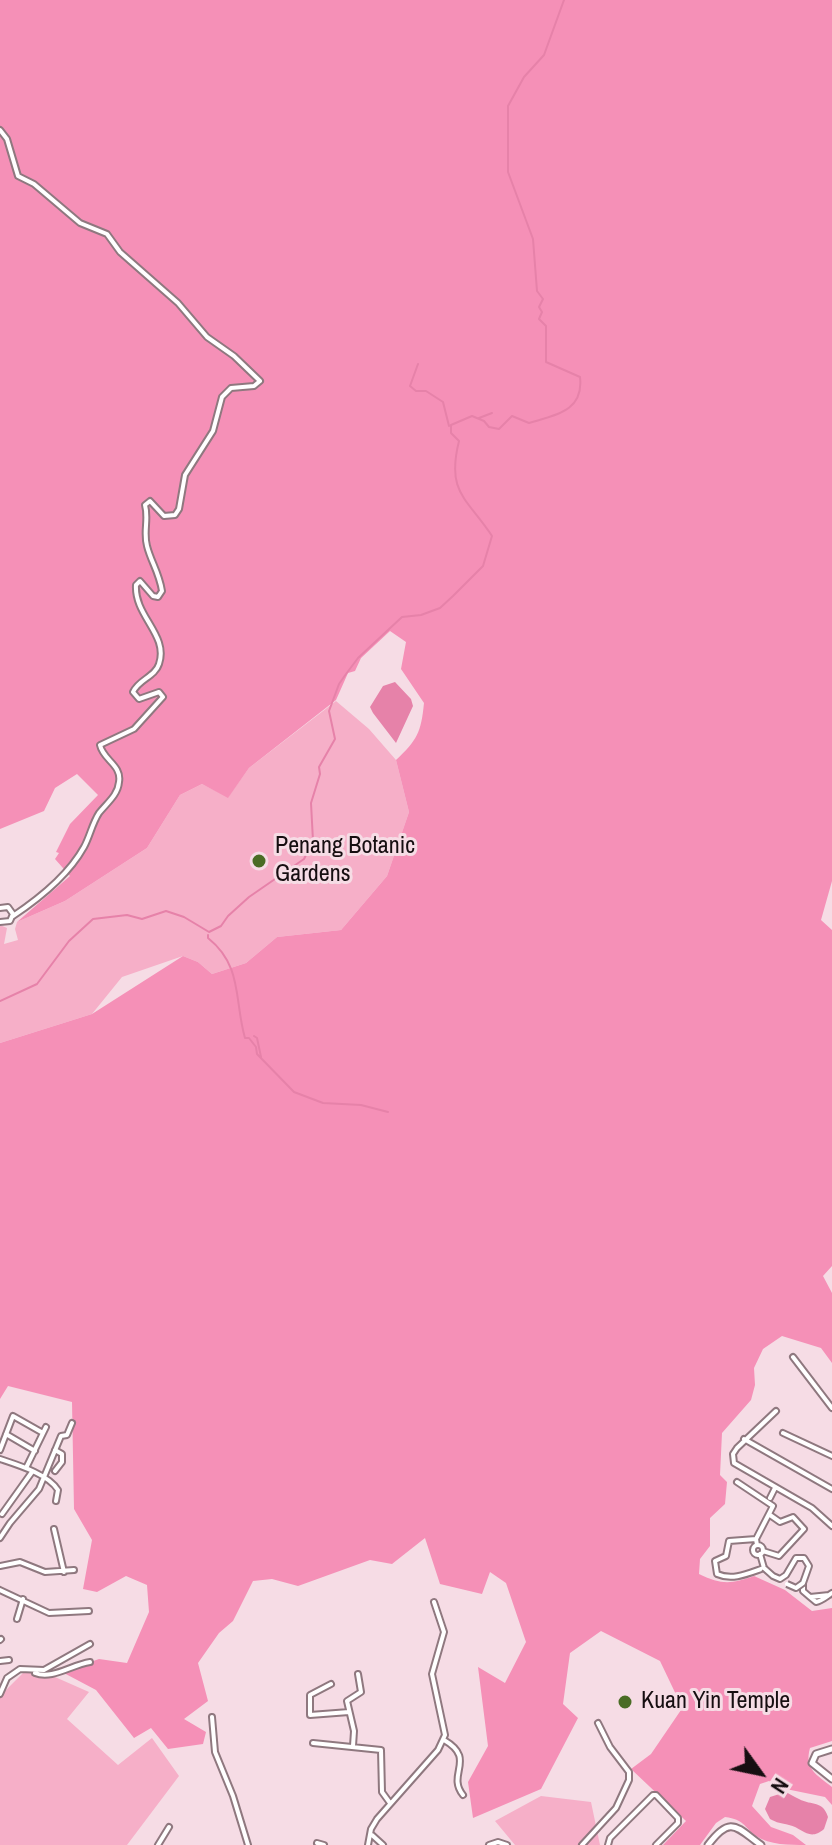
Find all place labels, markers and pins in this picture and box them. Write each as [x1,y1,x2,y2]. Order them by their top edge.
place label: Penang Botanic Gardens [275,833,415,889]
marker: Penang Botanic Gardens [250,852,268,870]
place label: Kuan Yin Temple [641,1688,790,1716]
marker: Kuan Yin Temple [616,1693,634,1711]

